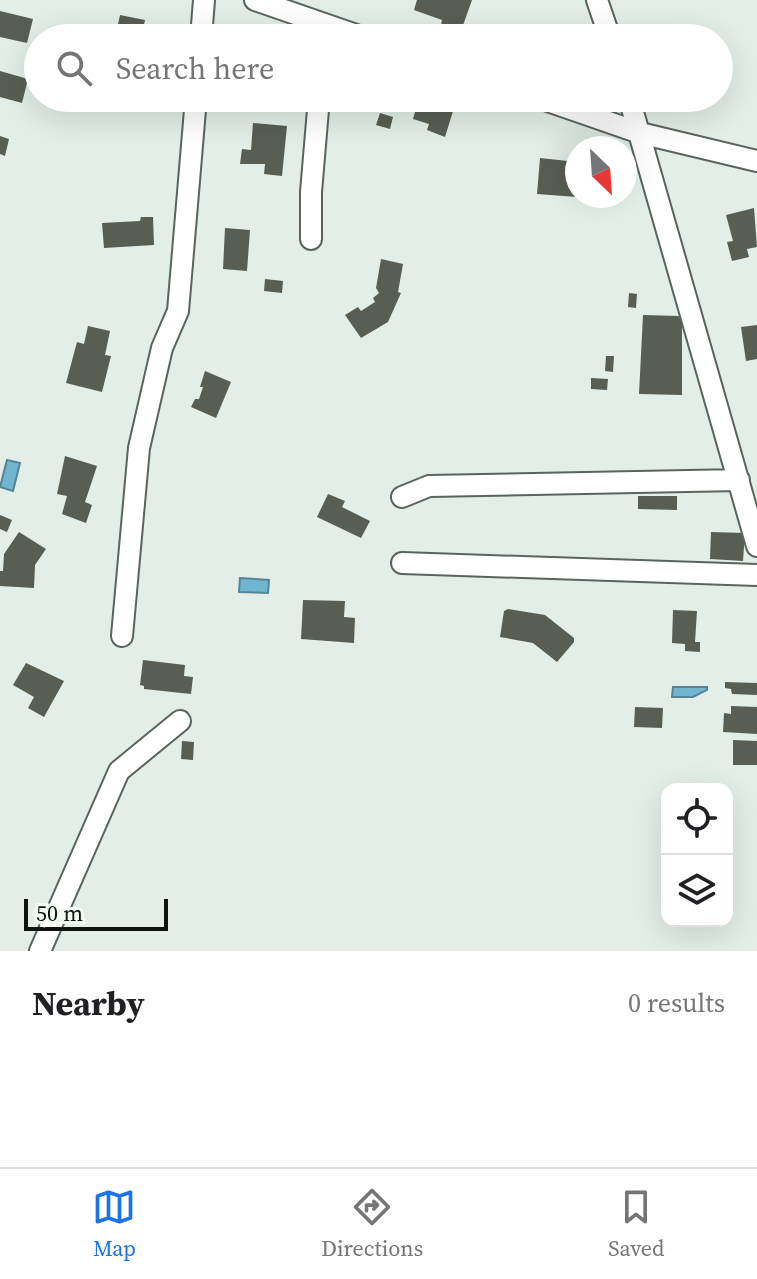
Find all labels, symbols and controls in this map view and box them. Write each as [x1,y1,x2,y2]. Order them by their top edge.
search box [24,24,733,112]
icon: search [52,46,96,90]
text: Search here [116,48,274,89]
north arrow [565,136,637,208]
map controls [661,783,733,927]
button: locate [661,783,733,855]
button: layers [661,855,733,927]
scale bar [24,895,168,931]
text: 50 m [36,898,83,928]
text: Nearby [32,980,145,1026]
text: 0 results [628,985,725,1021]
tab: Map [92,1185,136,1263]
tab: Directions [321,1185,423,1263]
tab: Saved [608,1185,665,1263]

